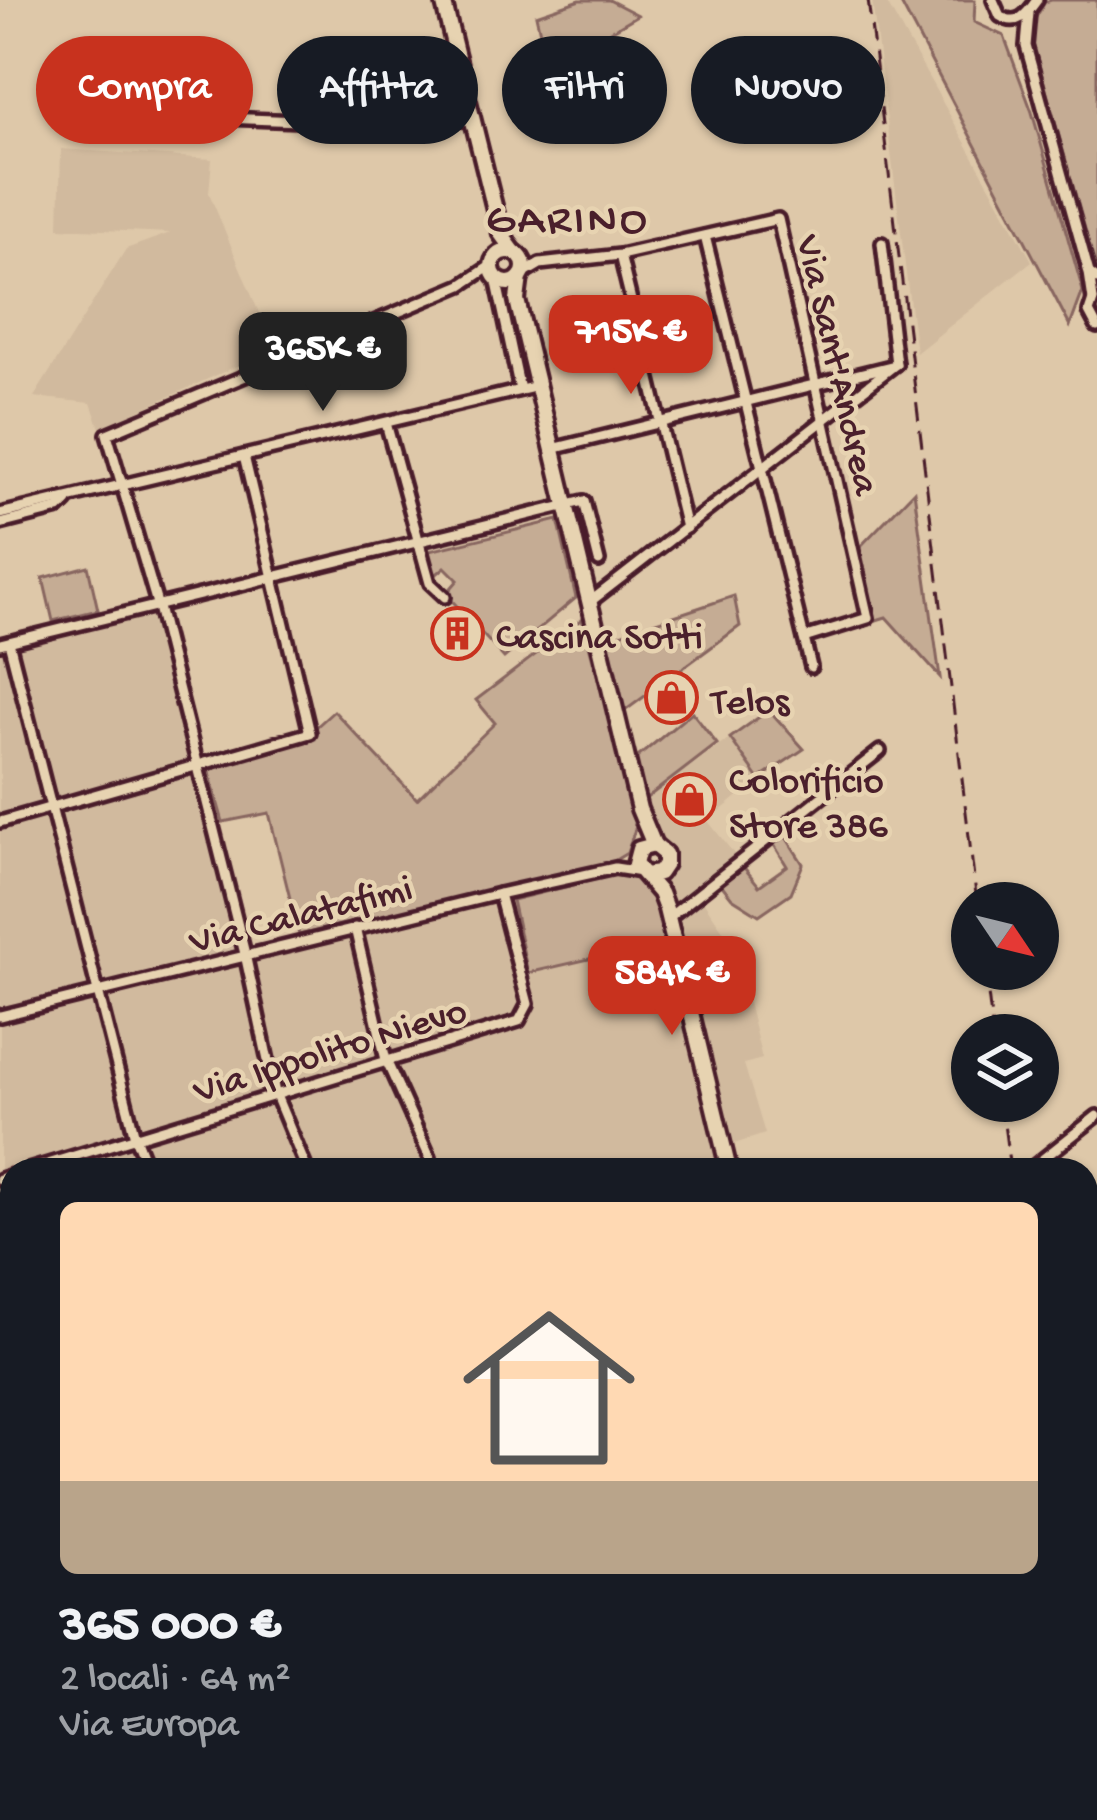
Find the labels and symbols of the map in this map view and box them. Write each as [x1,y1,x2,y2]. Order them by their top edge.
district label: GARINO [486,196,650,249]
street label: Via Sant'Andrea [782,230,887,501]
pin: 715K € [533,295,729,397]
pin: 365K € [225,312,421,414]
building icon: Cascina Sotti [429,605,485,661]
place label: Cascina Sotti [496,617,703,663]
shop icon: Telos [644,670,700,726]
place label: Telos [709,682,791,728]
place label: Colorificio Store 386 [729,761,888,852]
shop icon: Colorificio Store 386 [662,771,718,827]
street label: Via Calatafimi [184,868,418,968]
north arrow [951,882,1059,990]
pin: 584K € [574,936,770,1038]
street label: Via Ippolito Nievo [188,990,473,1117]

